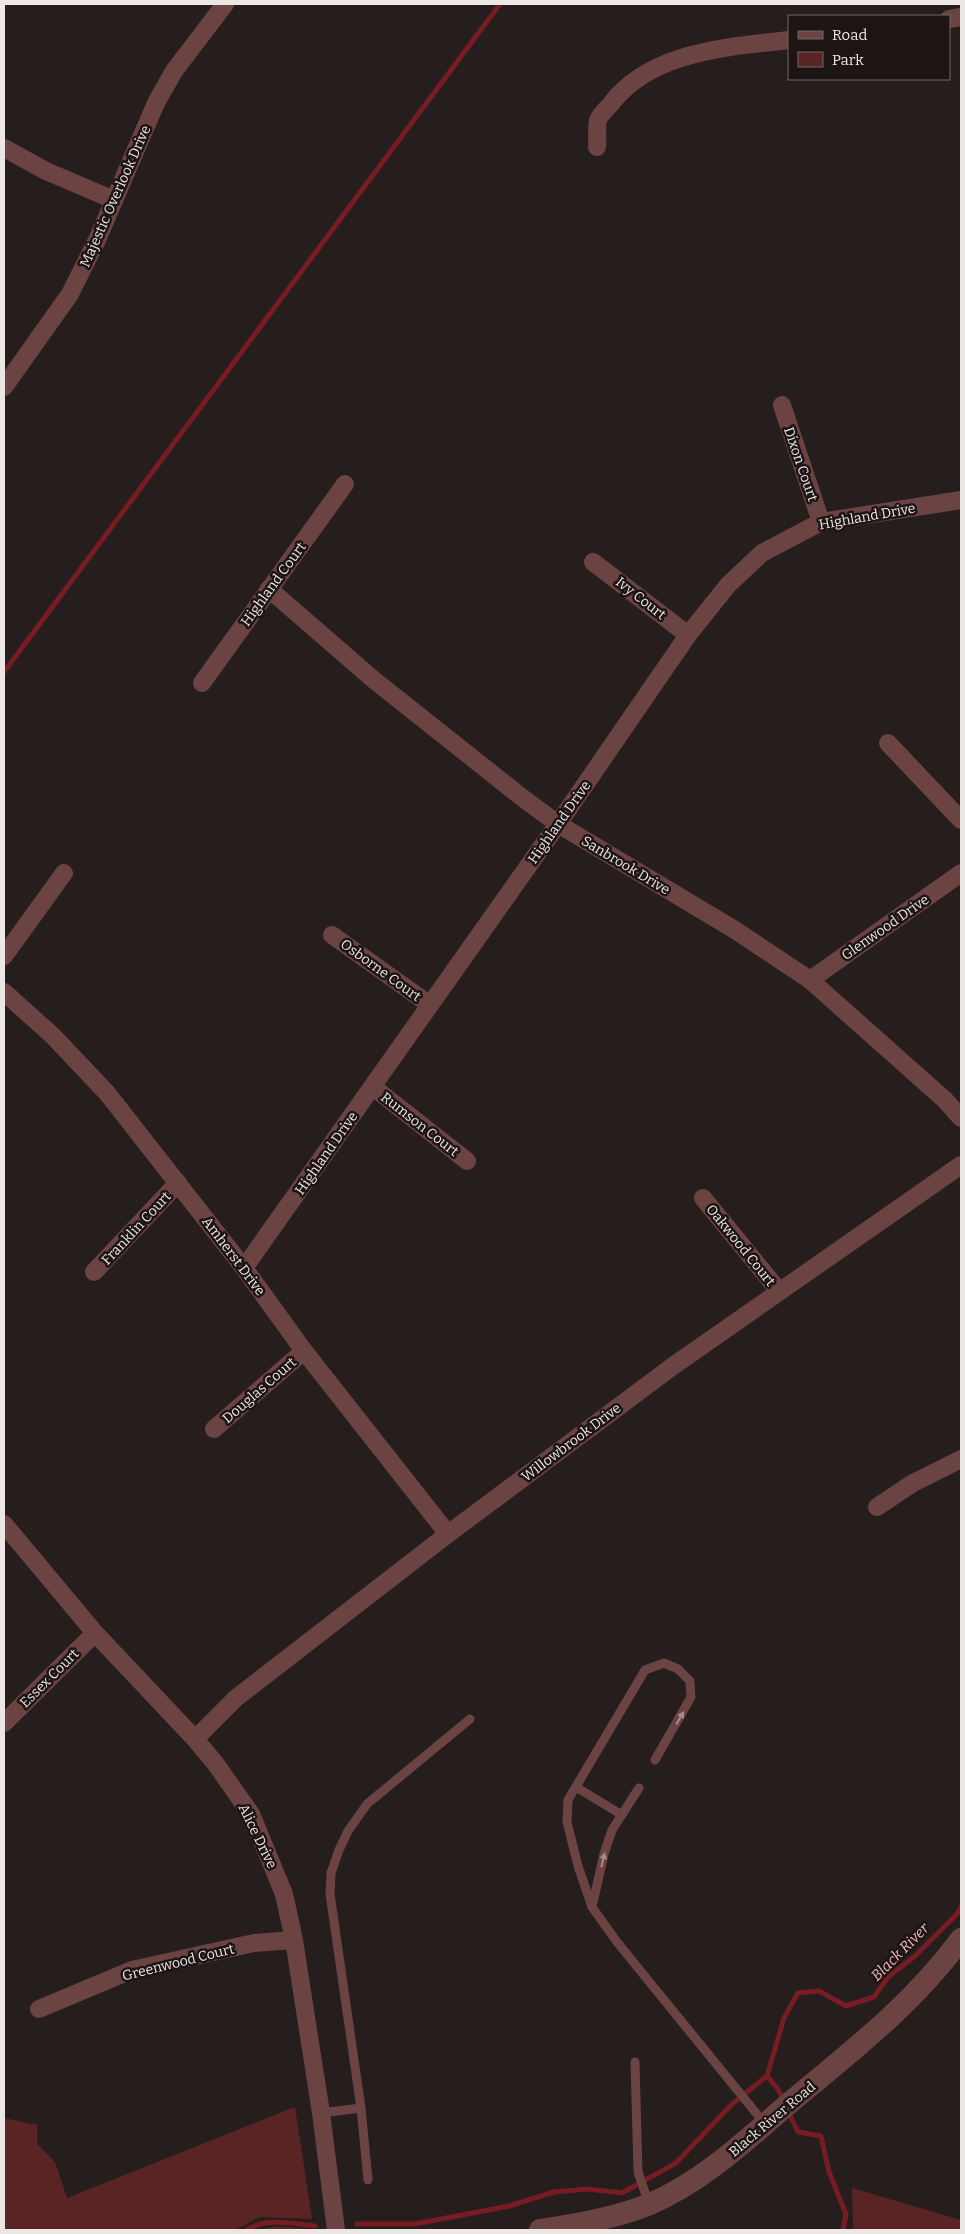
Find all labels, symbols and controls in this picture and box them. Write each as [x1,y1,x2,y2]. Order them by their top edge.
legend [788,15,950,80]
text: Road [832,26,867,44]
text: Park [832,51,864,69]
street label: Majestic Overlook Drive [76,123,154,270]
street label: Dixon Court [780,425,821,503]
street label: Highland Drive [818,500,917,533]
street label: Highland Court [237,539,310,630]
street label: Ivy Court [612,573,669,623]
street label: Highland Drive [524,777,594,867]
street label: Sanbrook Drive [579,832,673,898]
street label: Glenwood Drive [838,891,932,964]
street label: Osborne Court [337,936,424,1005]
street label: Rumson Court [377,1089,462,1160]
street label: Highland Drive [291,1108,361,1198]
street label: Franklin Court [98,1188,175,1269]
street label: Oakwood Court [702,1201,779,1290]
street label: Amherst Drive [198,1213,269,1299]
street label: Douglas Court [219,1354,300,1427]
street label: Willowbrook Drive [518,1399,624,1485]
street label: Essex Court [16,1645,82,1711]
one-way arrow [676,1712,685,1725]
street label: Alice Drive [235,1801,280,1871]
one-way arrow [599,1852,607,1867]
water label: Black River [867,1919,933,1985]
street label: Greenwood Court [120,1940,236,1985]
street label: Black River Road [726,2078,819,2160]

